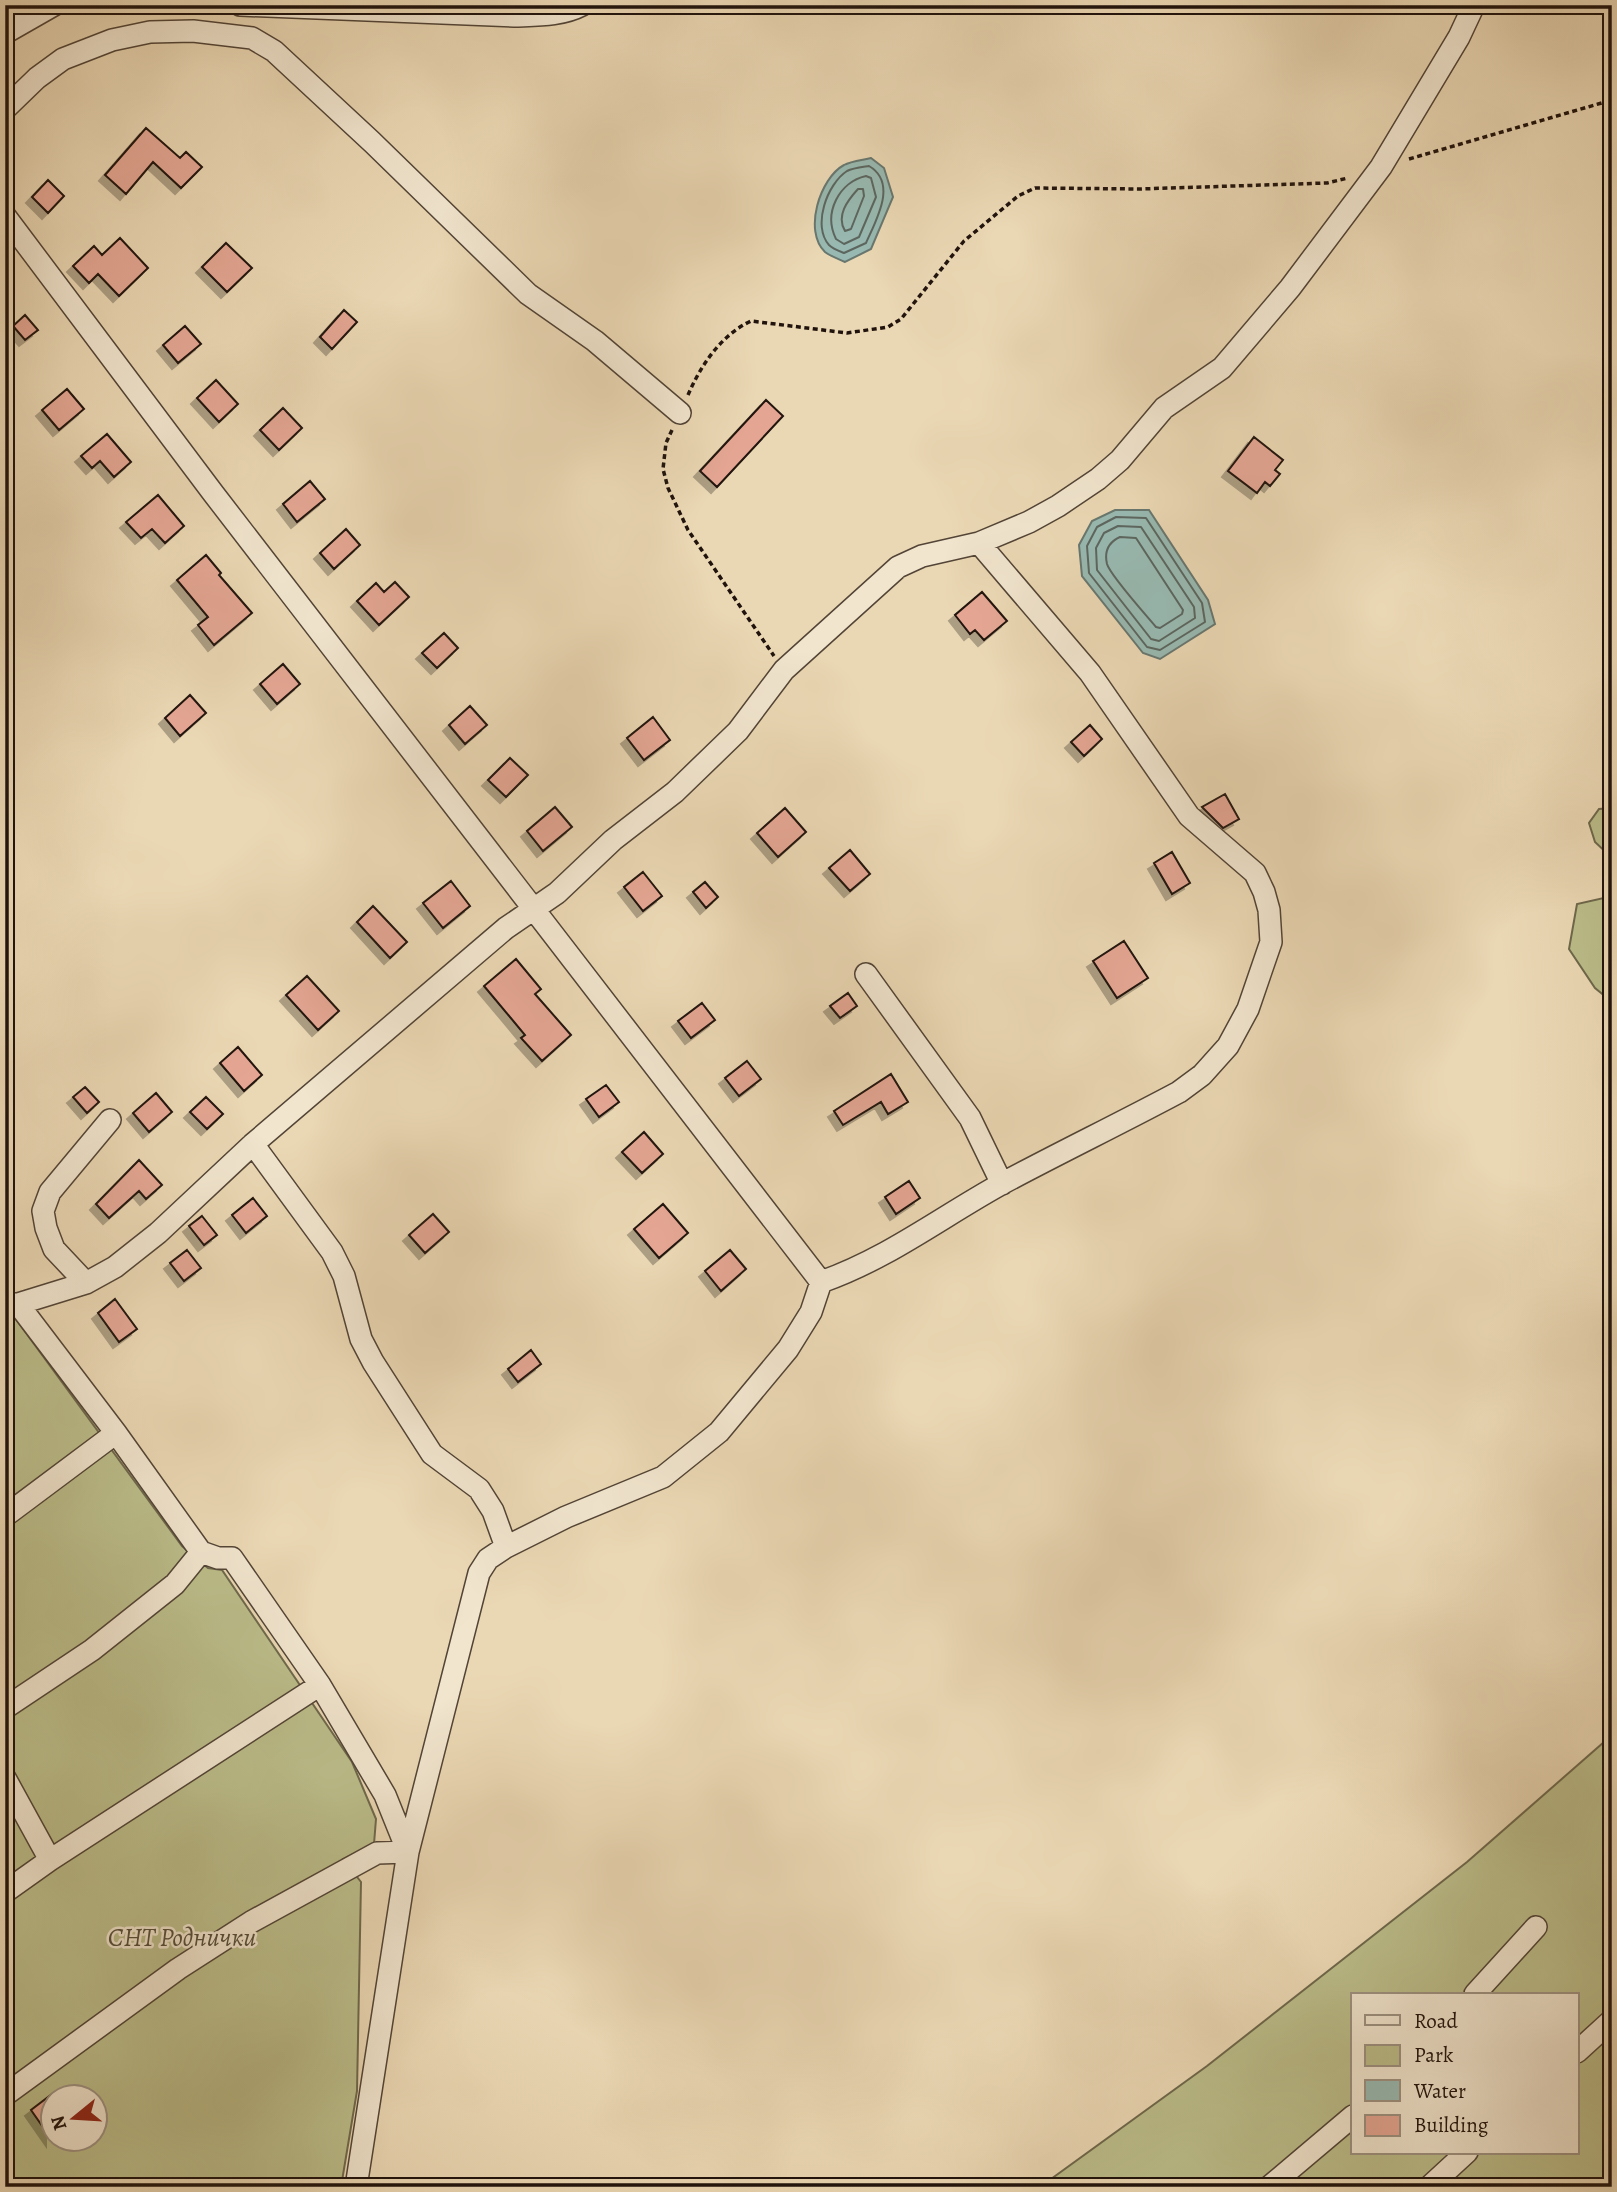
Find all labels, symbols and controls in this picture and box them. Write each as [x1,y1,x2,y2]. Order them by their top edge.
park label: СНТ Роднички [108,1920,256,1955]
legend [1351,1993,1578,2154]
text: Road [1414,2007,1458,2035]
text: Park [1414,2041,1454,2069]
text: Water [1413,2077,1466,2105]
north arrow [38,2084,108,2154]
text: Building [1414,2111,1489,2139]
text: N [44,2112,73,2134]

